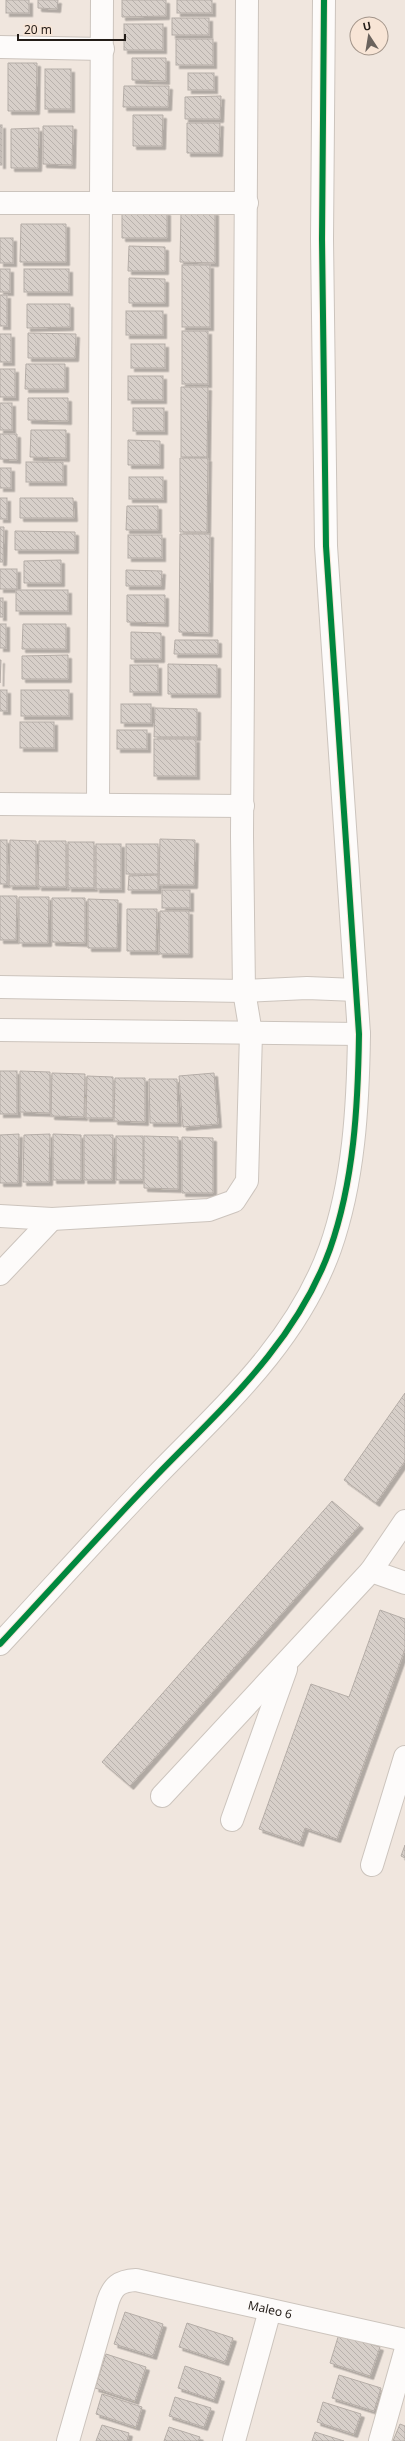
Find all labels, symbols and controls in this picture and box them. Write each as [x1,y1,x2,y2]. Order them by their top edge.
scale bar [18,16,125,42]
north arrow [349,16,389,56]
text: U [361,18,372,34]
text: 20 m [24,21,52,38]
street label: Maleo 6 [246,2296,294,2323]

